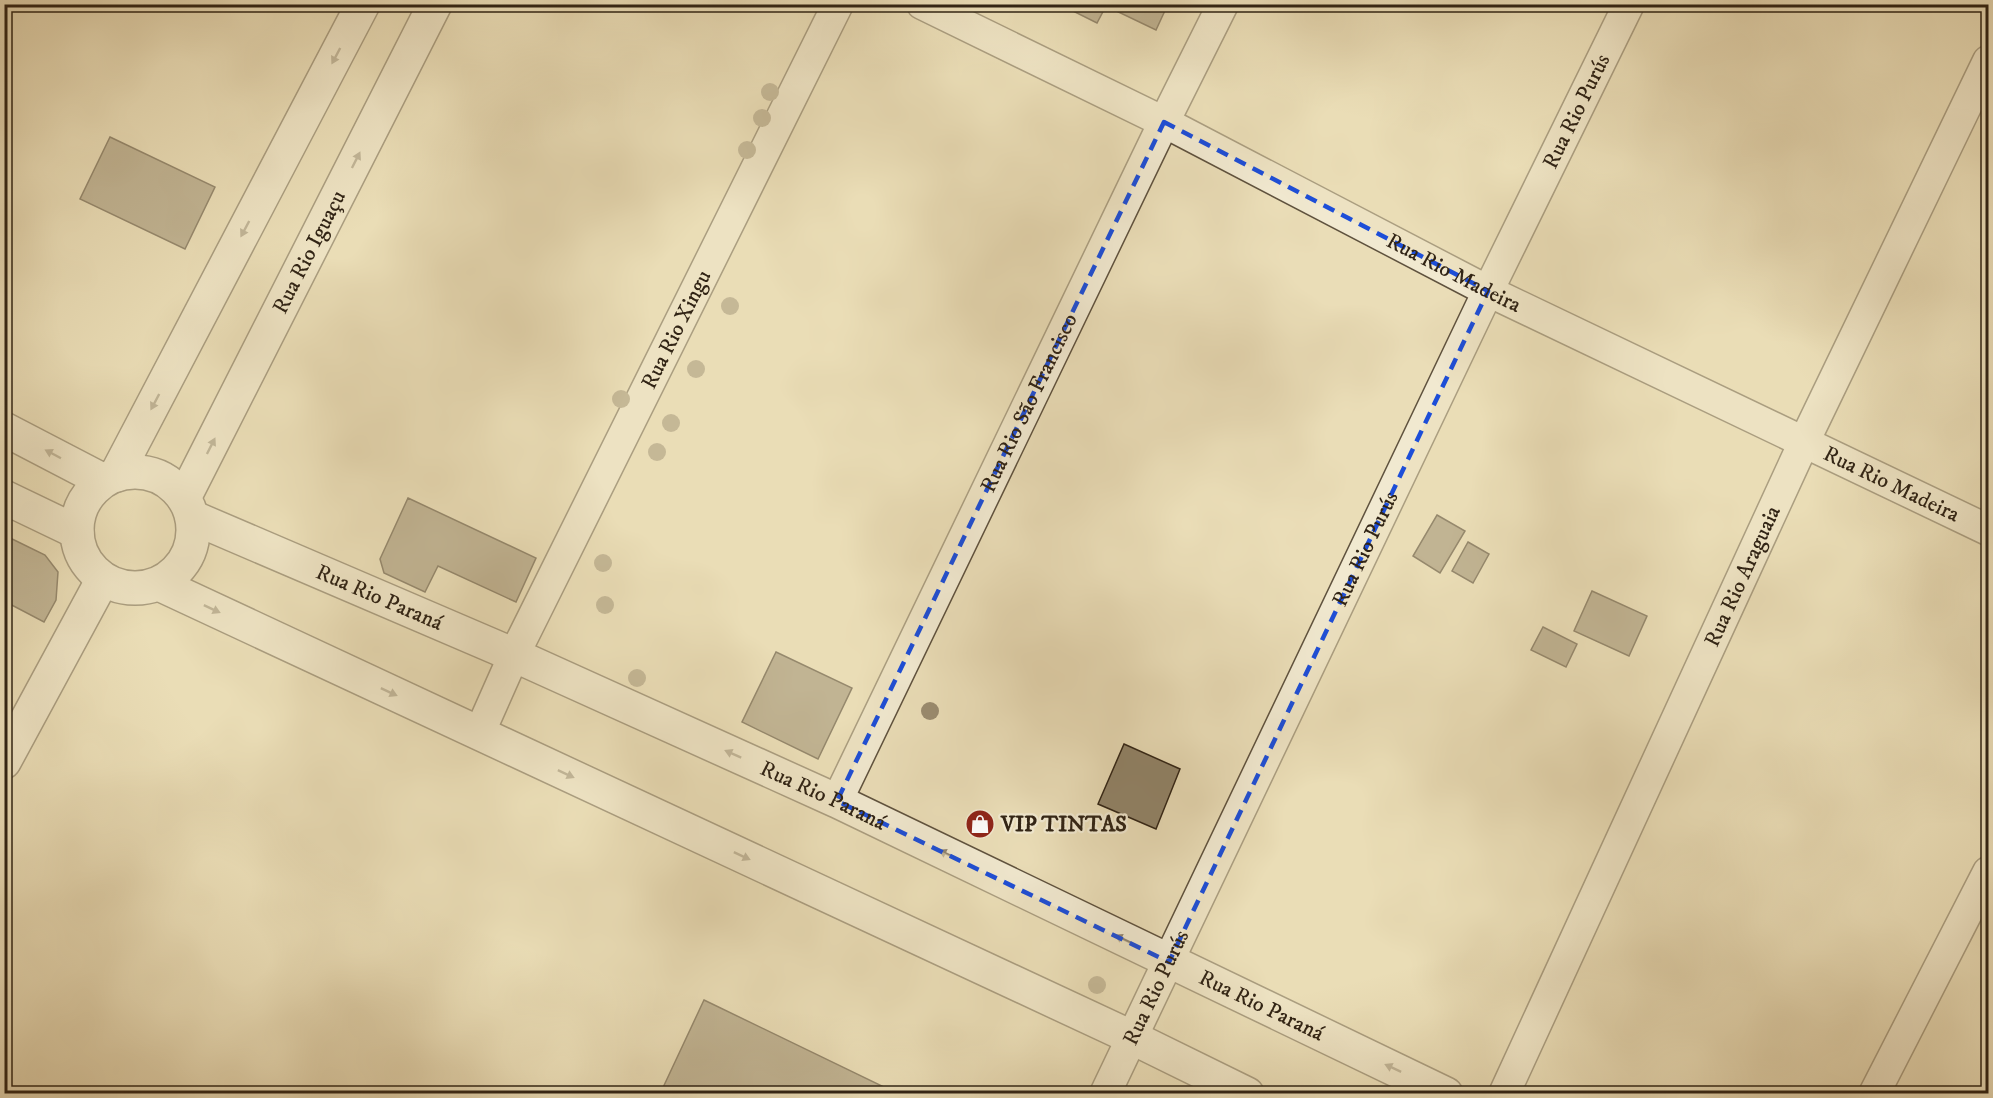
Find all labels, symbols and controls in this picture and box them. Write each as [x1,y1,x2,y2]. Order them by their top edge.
one-way arrow [331,48,341,65]
street label: Rua Rio Purús [1537,49,1616,173]
one-way arrow [351,151,361,168]
street label: Rua Rio Iguaçu [266,186,352,318]
one-way arrow [240,221,250,238]
street label: Rua Rio Madeira [1382,227,1526,319]
street label: Rua Rio Xingu [635,265,717,393]
street label: Rua Rio São Francisco [974,309,1083,497]
one-way arrow [150,393,159,410]
one-way arrow [205,437,215,455]
street label: Rua Rio Madeira [1819,440,1965,528]
one-way arrow [45,450,62,459]
street label: Rua Rio Purús [1326,487,1404,611]
street label: Rua Rio Araguaia [1698,501,1787,651]
street label: Rua Rio Paraná [312,558,448,637]
one-way arrow [204,605,221,614]
one-way arrow [380,687,397,696]
one-way arrow [724,749,741,758]
street label: Rua Rio Paraná [756,755,891,836]
one-way arrow [557,769,575,779]
shop icon: VIP TINTAS [964,808,996,840]
place label: VIP TINTAS [1000,811,1127,838]
one-way arrow [939,850,956,859]
one-way arrow [734,852,751,861]
street label: Rua Rio Purús [1117,925,1195,1050]
one-way arrow [1114,935,1131,944]
street label: Rua Rio Paraná [1195,964,1329,1047]
one-way arrow [1385,1064,1402,1073]

